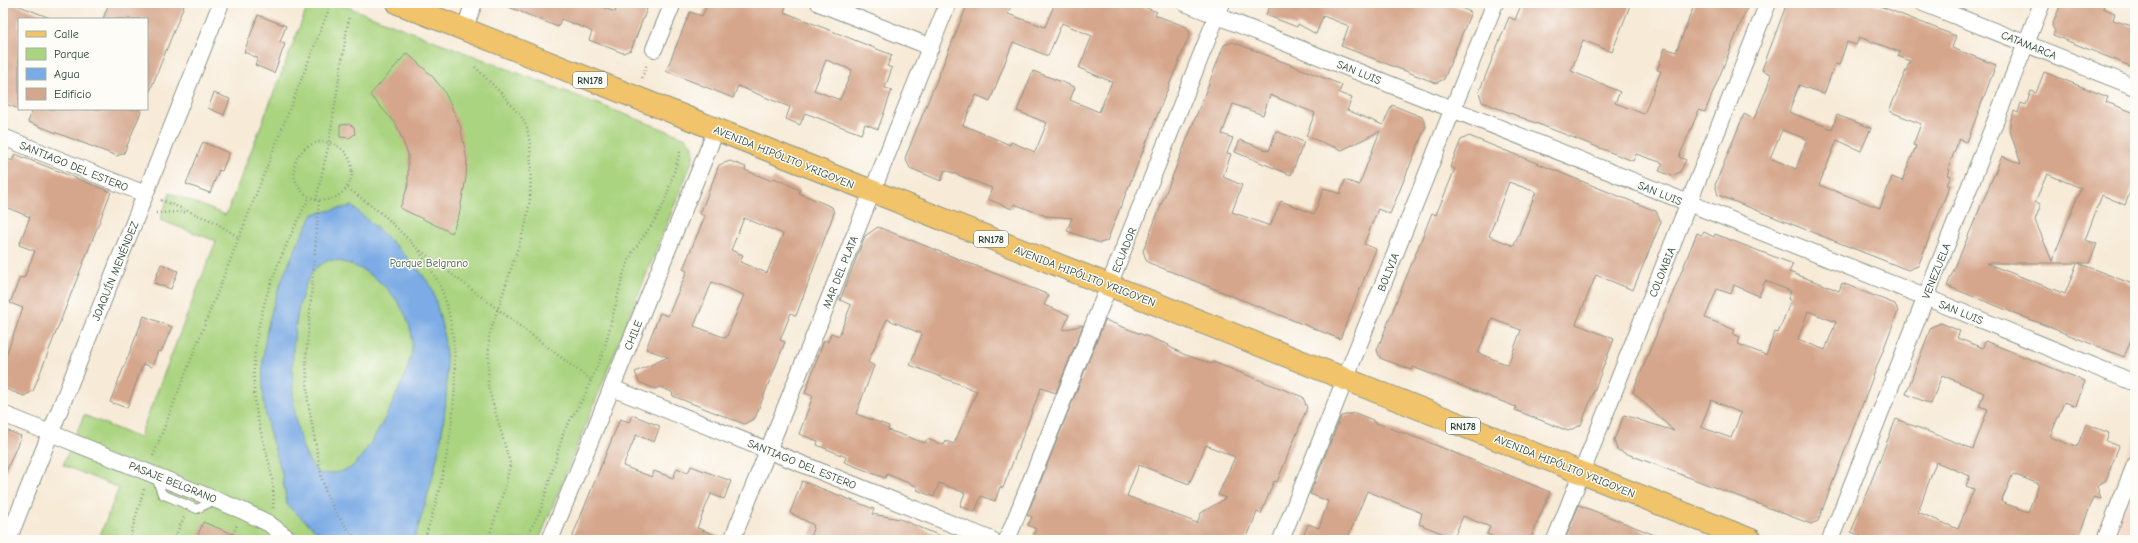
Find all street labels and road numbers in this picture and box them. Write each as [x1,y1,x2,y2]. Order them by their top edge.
street label: CATAMARCA [1999,28,2059,63]
street label: SAN LUIS [1335,58,1383,87]
road number: RN178 [573,72,607,88]
street label: AVENIDA HIPÓLITO YRIGOYEN [712,122,856,192]
street label: SANTIAGO DEL ESTERO [18,139,130,194]
street label: SAN LUIS [1636,179,1684,208]
street label: JOAQUÍN MENÉNDEZ [89,219,142,323]
street label: ECUADOR [1110,225,1140,275]
road number: RN178 [974,231,1008,247]
street label: MAR DEL PLATA [820,234,861,310]
street label: VENEZUELA [1919,241,1954,301]
street label: AVENIDA HIPÓLITO YRIGOYEN [1012,243,1158,309]
street label: COLOMBIA [1647,245,1679,299]
street label: BOLIVIA [1375,251,1402,293]
street label: SAN LUIS [1937,298,1985,327]
street label: CHILE [622,318,645,352]
road number: RN178 [1446,418,1480,434]
street label: AVENIDA HIPÓLITO YRIGOYEN [1493,431,1637,501]
street label: SANTIAGO DEL ESTERO [746,437,858,492]
street label: PASAJE BELGRANO [127,459,219,506]

